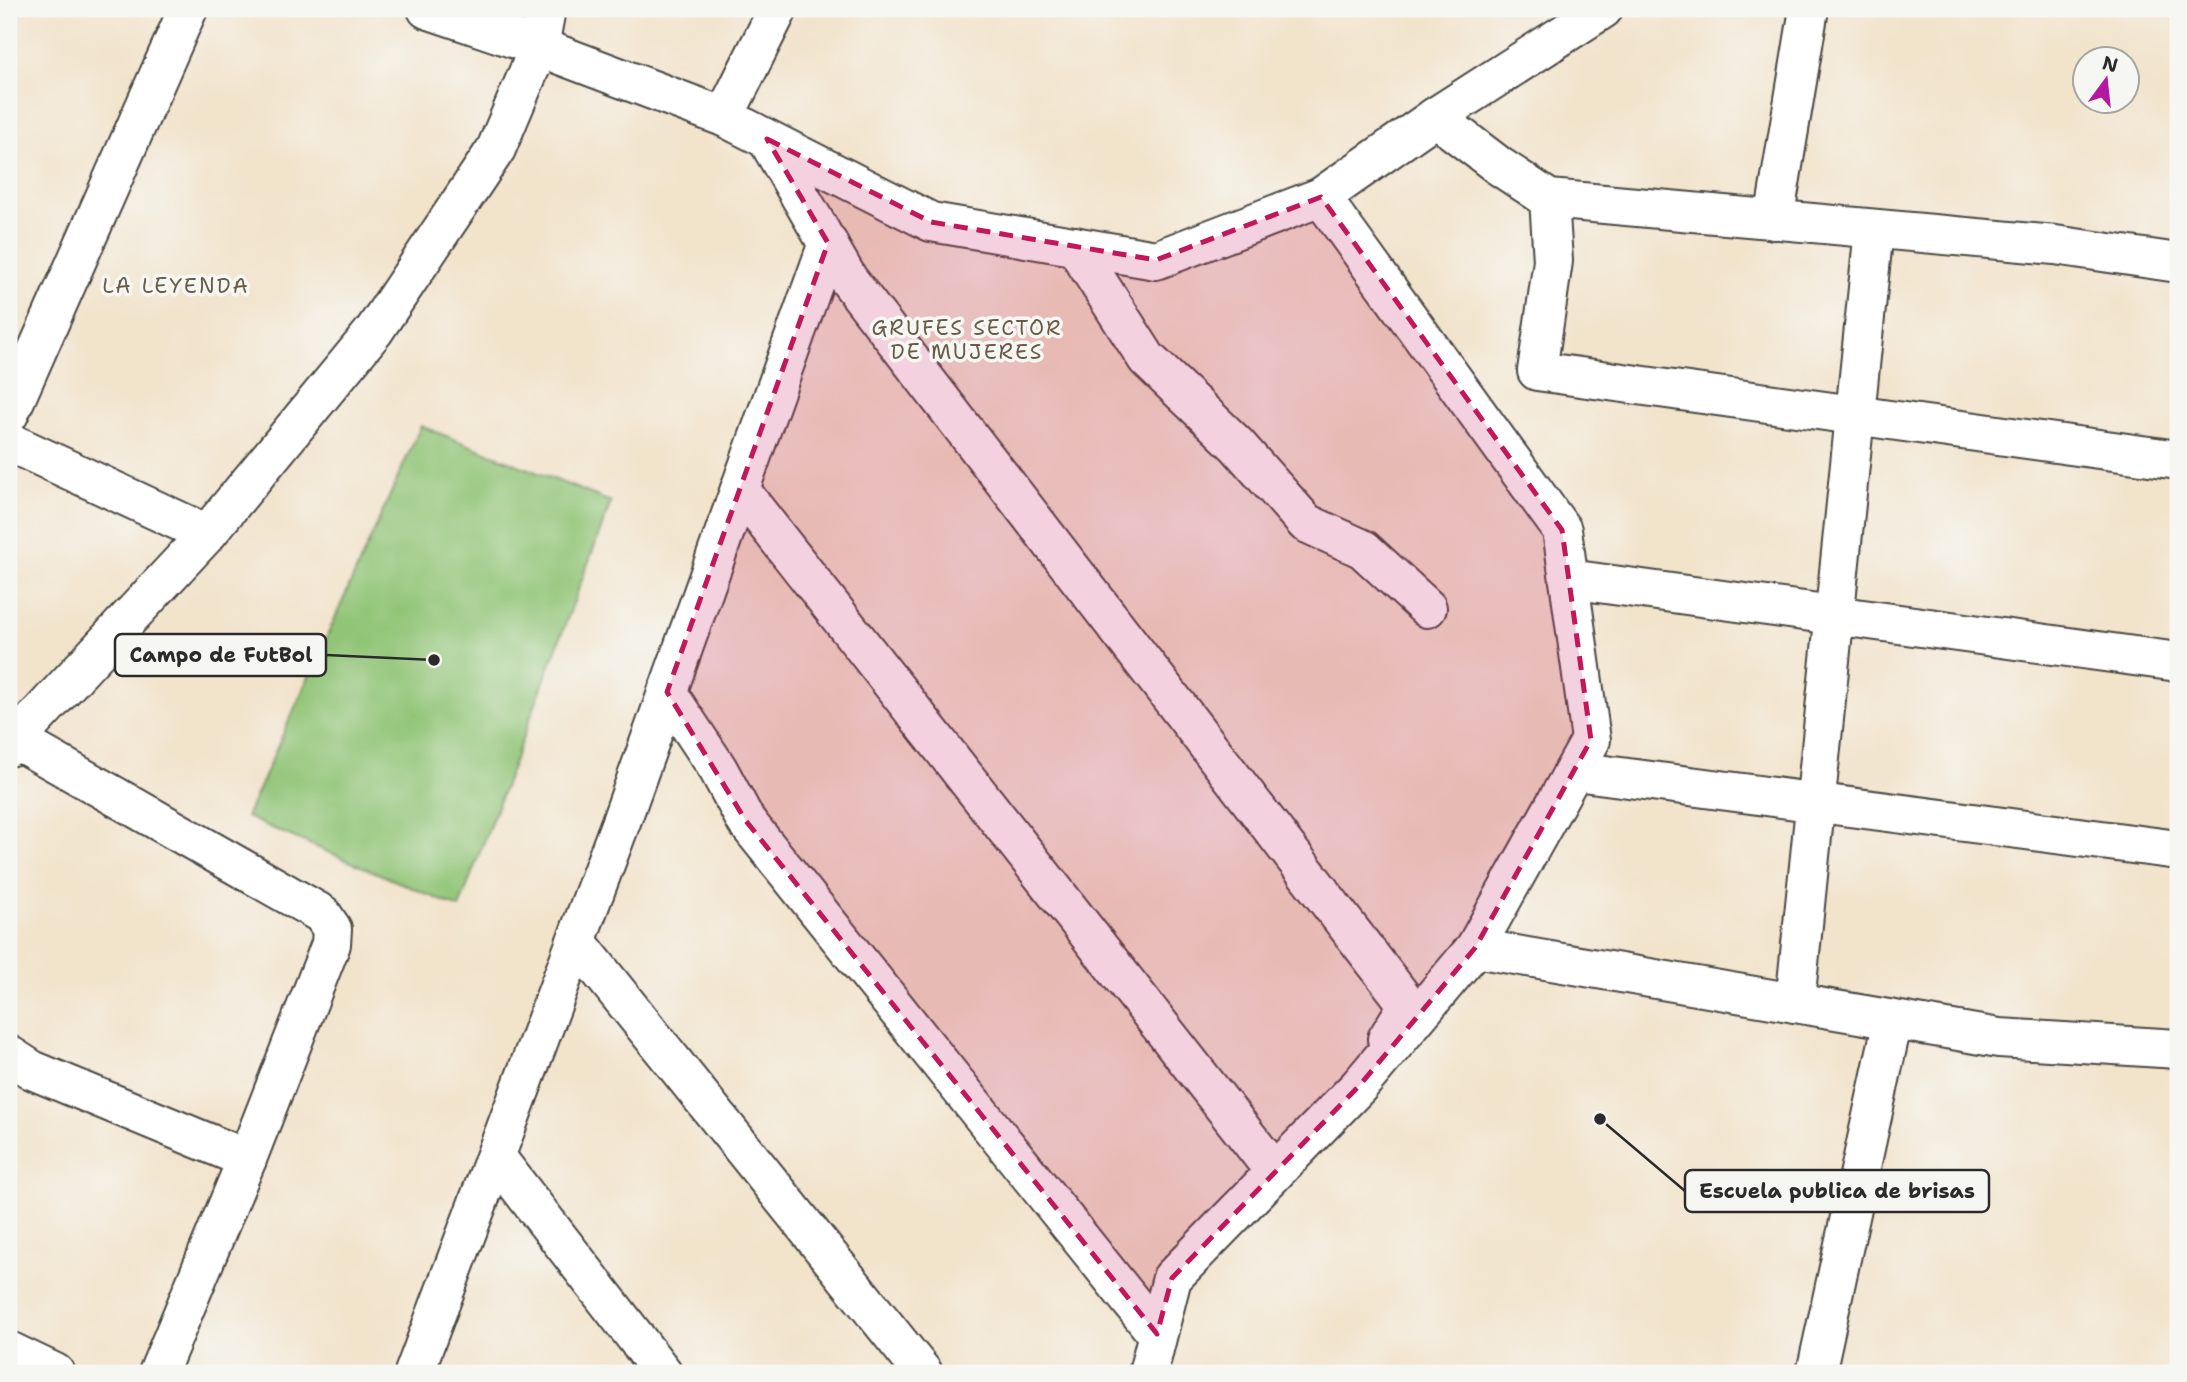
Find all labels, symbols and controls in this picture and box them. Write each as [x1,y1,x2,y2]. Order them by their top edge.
north arrow [2072,46,2142,116]
text: N [2100,50,2121,78]
district label: LA LEYENDA [102,272,250,300]
district label: GRUFES SECTOR DE MUJERES [871,314,1063,366]
callout: Campo de FutBol [115,634,326,676]
text: Campo de FutBol [130,641,312,669]
callout: Escuela publica de brisas [1685,1170,1989,1212]
text: Escuela publica de brisas [1699,1177,1975,1205]

